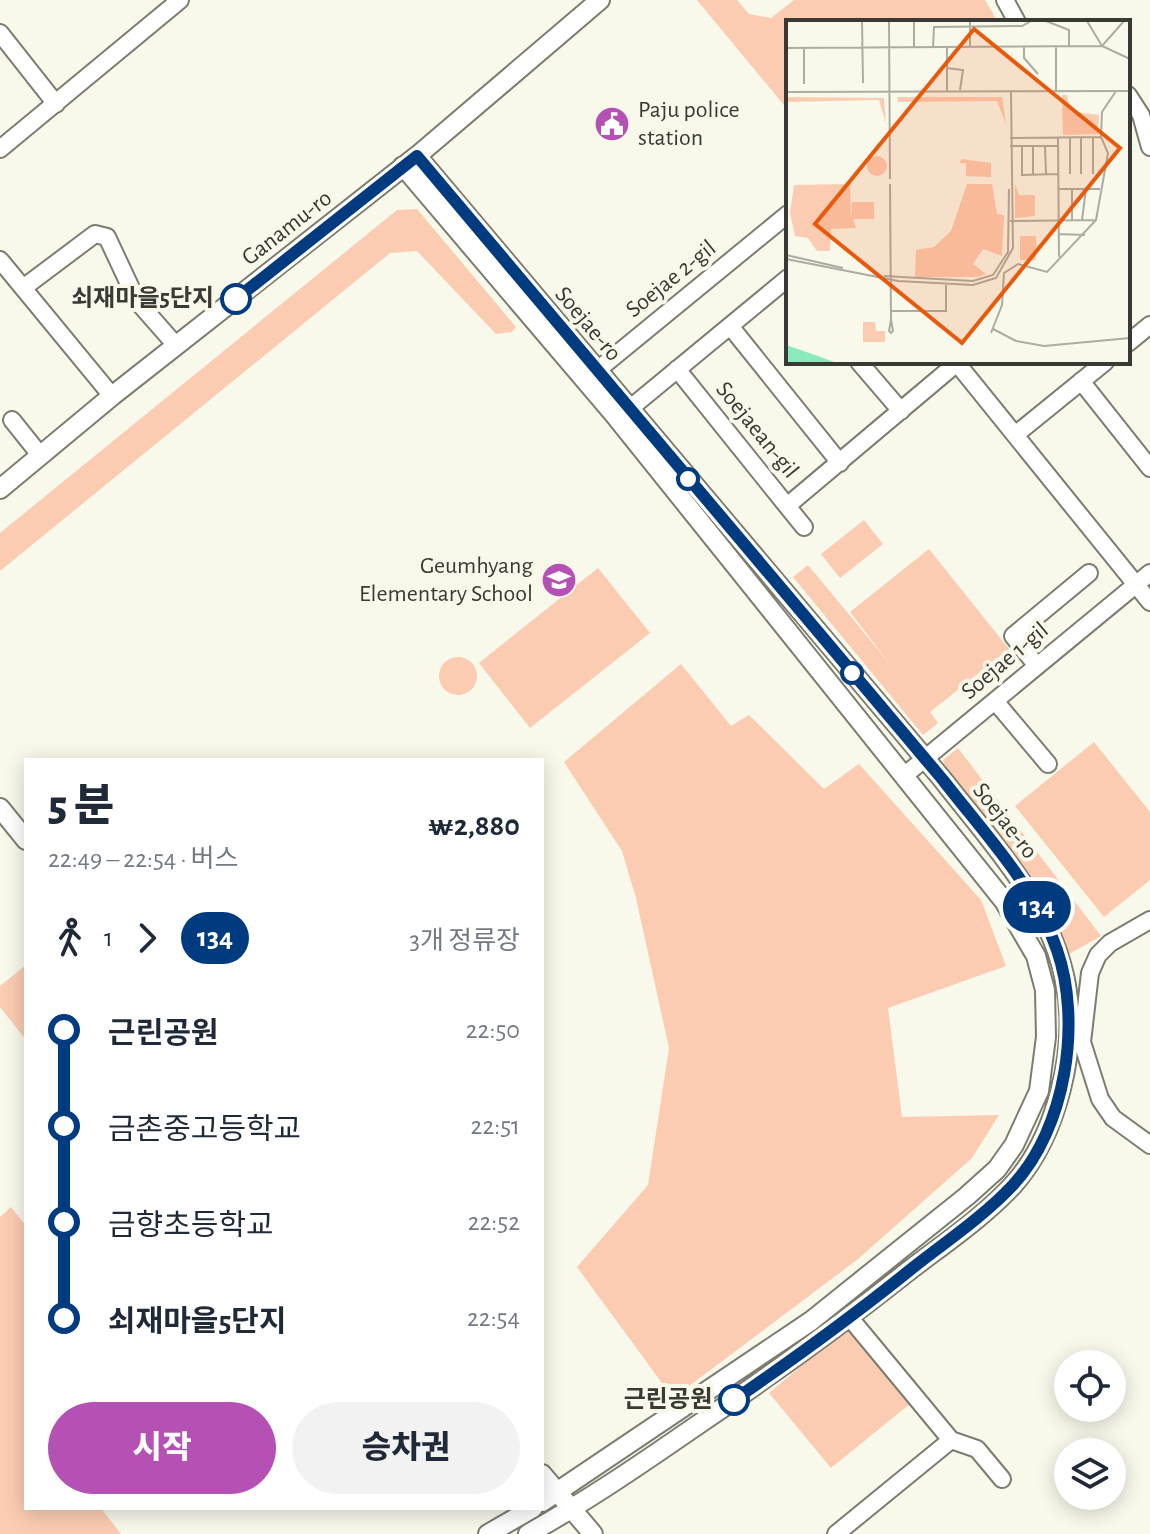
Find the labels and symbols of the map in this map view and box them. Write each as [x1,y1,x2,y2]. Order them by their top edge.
inset map [786,20,1130,364]
place label: Paju police station [638,98,740,150]
public building icon: Paju police station [593,105,631,143]
street label: Ganamu-ro [238,186,336,270]
street label: Soejae 2-gil [622,236,720,322]
street label: Soejae-ro [550,282,626,366]
marker: 쇠재마을5단지 [221,284,251,314]
place label: 쇠재마을5단지 [71,285,214,311]
street label: Soejaean-gil [711,377,803,483]
unlabelled marker [677,468,699,490]
place label: Geumhyang Elementary School [359,554,533,606]
school or university icon: Geumhyang Elementary School [540,561,578,599]
street label: Soejae 1-gil [957,618,1053,704]
unlabelled marker [841,662,863,684]
street label: Soejae-ro [968,779,1042,863]
line badge: 134 [991,881,1083,933]
marker: 근린공원 [719,1385,749,1415]
place label: 근린공원 [624,1386,712,1412]

